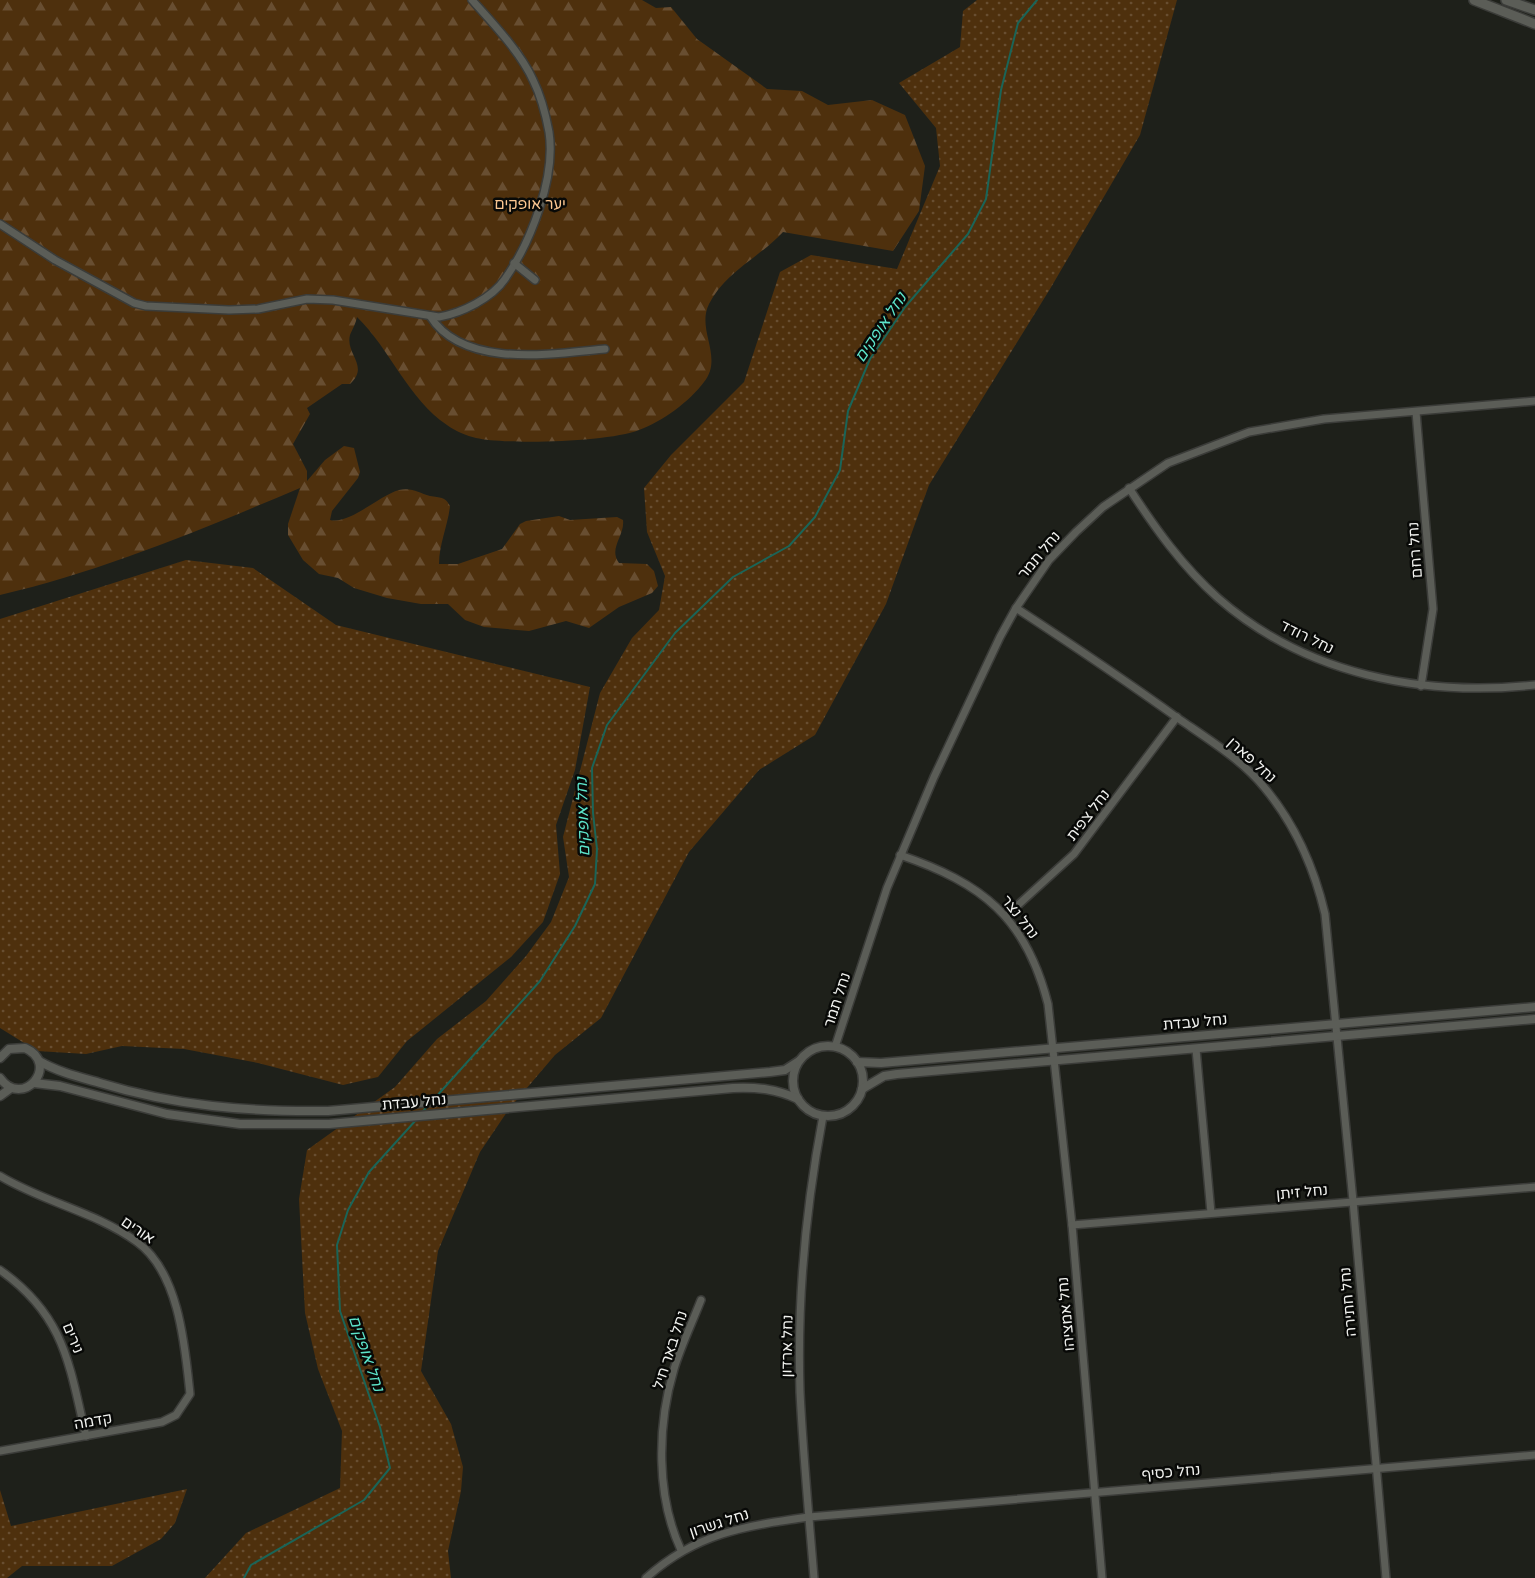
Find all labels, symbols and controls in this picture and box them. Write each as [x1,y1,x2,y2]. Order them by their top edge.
park label: יער אופקים [494,195,566,213]
water label: נחל אופקים [850,288,912,366]
street label: נחל רחם [1404,521,1426,579]
street label: נחל תמר [1014,527,1064,583]
street label: נחל רודד [1277,616,1337,658]
street label: נחל פארן [1224,733,1280,787]
water label: נחל אופקים [572,776,594,857]
street label: נחל צפית [1062,786,1114,844]
street label: נחל נצר [997,892,1043,942]
street label: נחל תמר [820,970,854,1030]
street label: נחל עבדת [1162,1010,1228,1034]
street label: נחל עבדת [381,1090,447,1114]
street label: נחל זיתן [1275,1181,1329,1203]
street label: אורים [118,1212,158,1248]
street label: נחל חתירה [1336,1266,1360,1338]
street label: נחל אמציהו [1054,1276,1078,1352]
street label: נחל באר חיל [649,1309,691,1391]
water label: נחל אופקים [344,1312,389,1395]
street label: נחל ארדון [777,1314,797,1378]
street label: נירים [59,1320,87,1356]
street label: קדמה [72,1409,114,1433]
street label: נחל כסיף [1141,1460,1201,1484]
street label: נחל גשרון [687,1505,751,1541]

